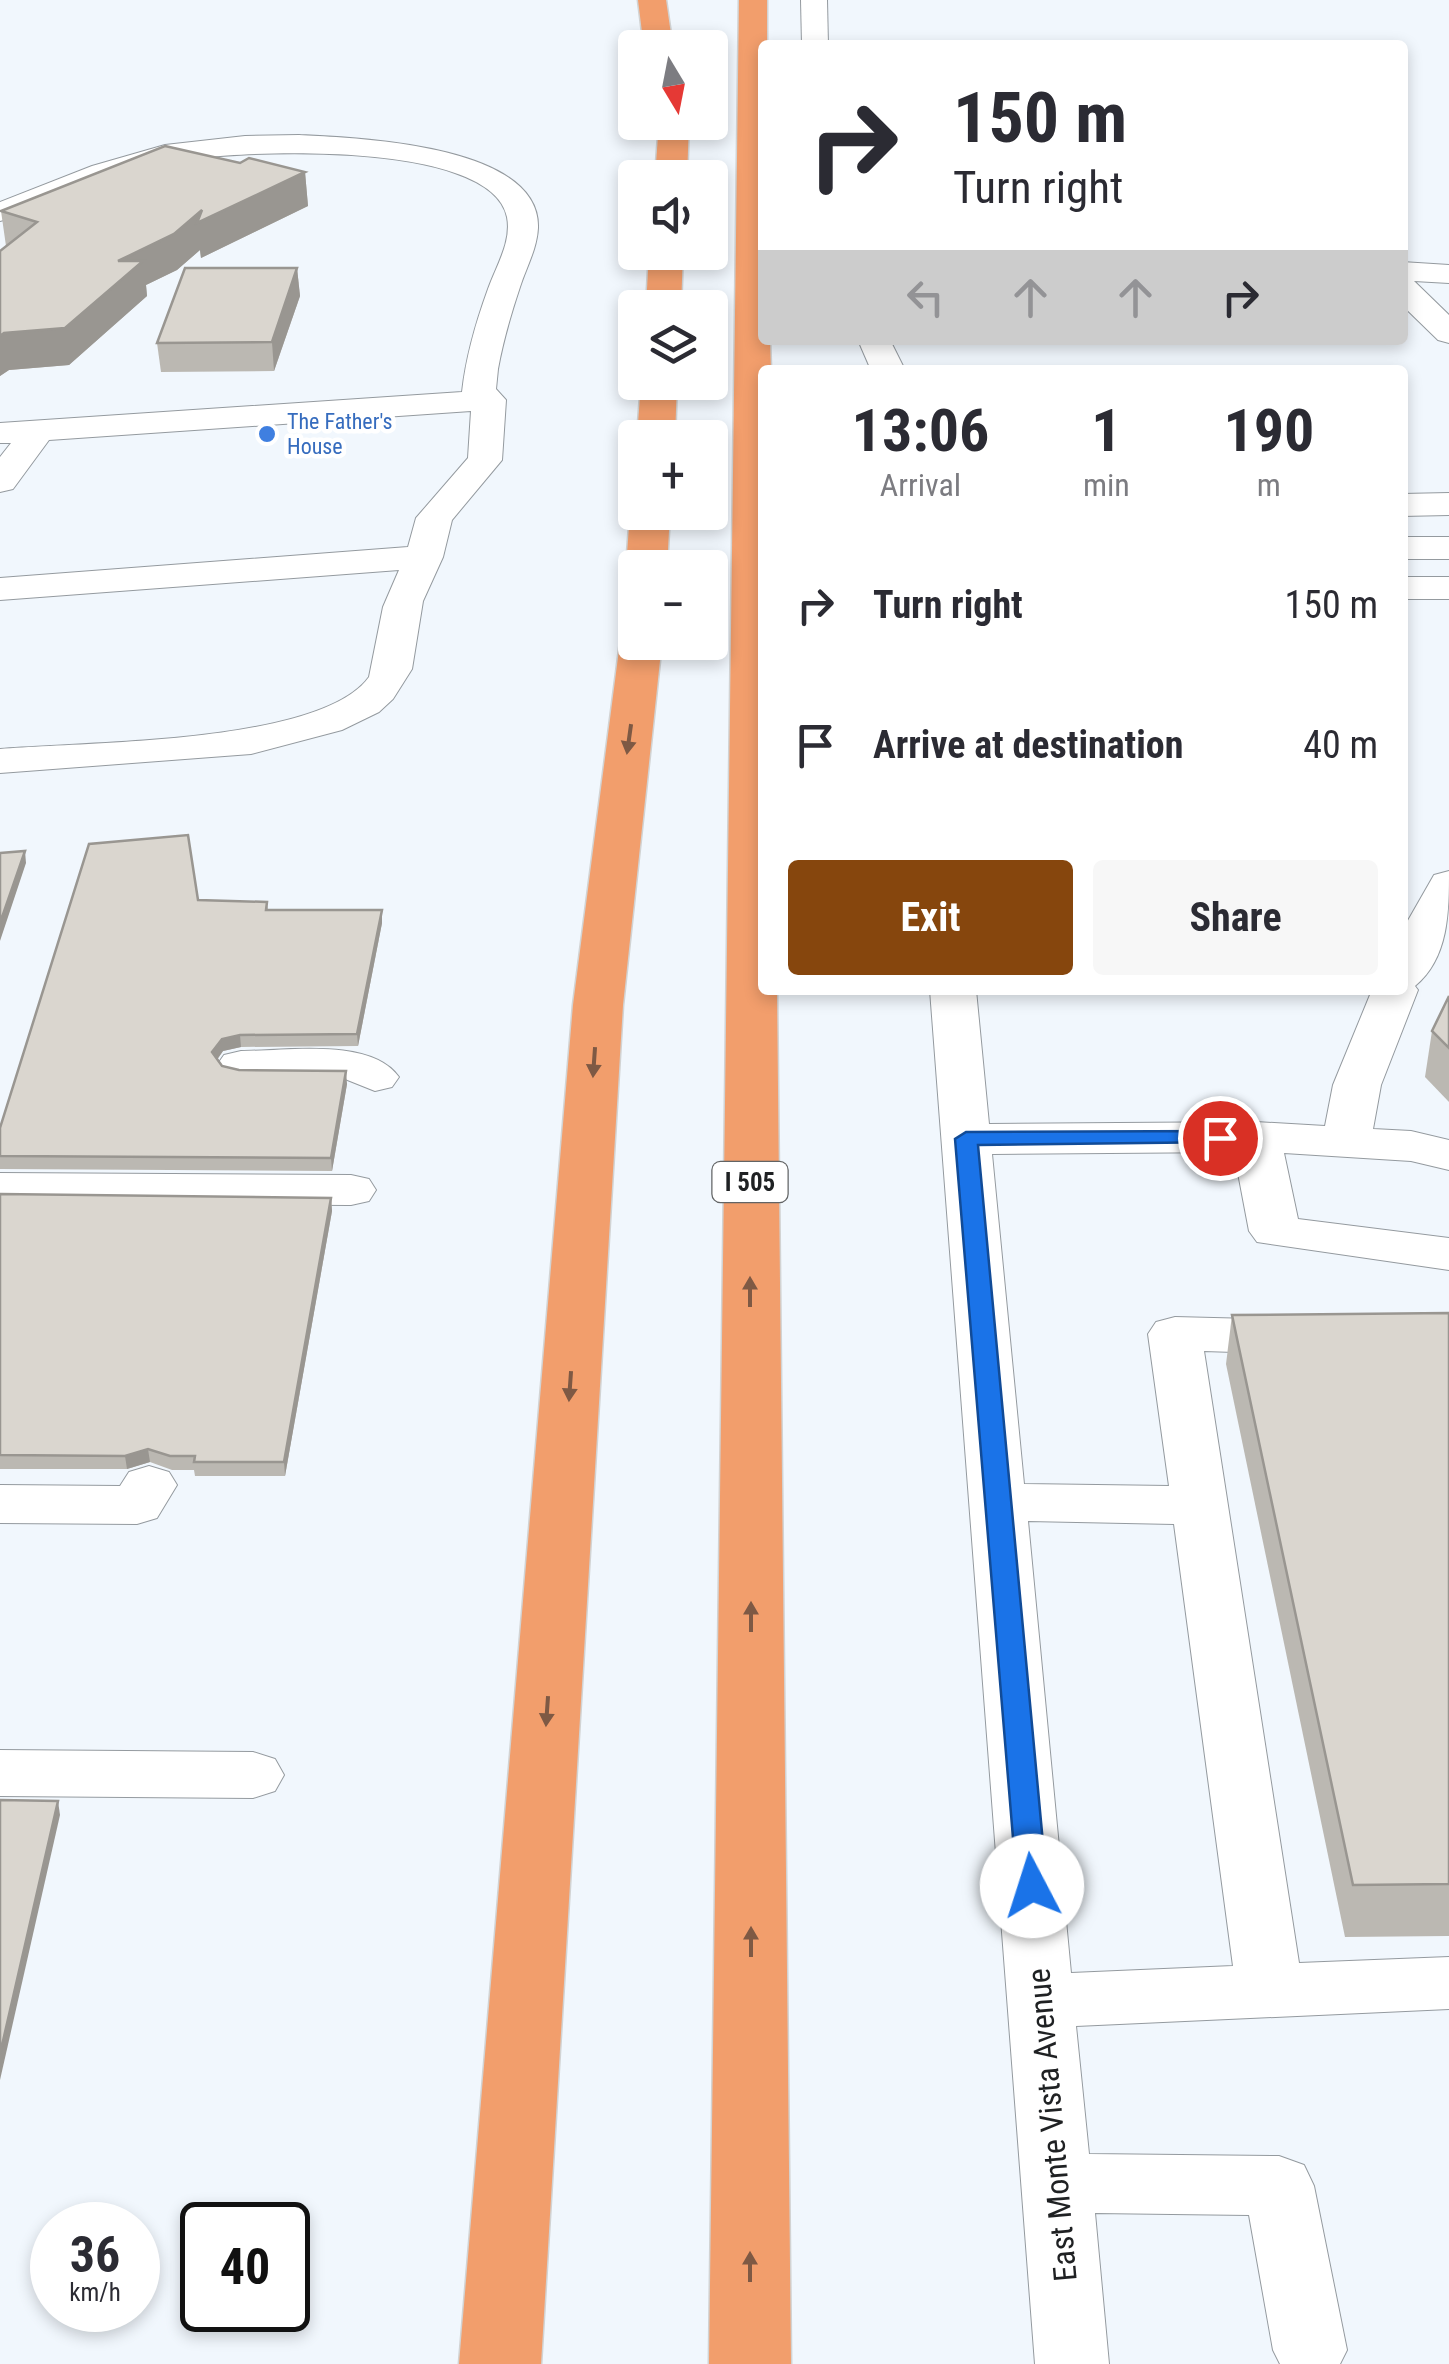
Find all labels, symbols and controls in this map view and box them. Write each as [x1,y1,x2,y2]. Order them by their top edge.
north arrow [618,30,728,140]
map controls [618,30,728,660]
text: 150 m [953,77,1127,159]
icon: right [788,80,918,210]
button: sound [618,160,728,270]
text: Turn right [953,161,1123,214]
icon: left [898,270,953,325]
icon: ahead [1003,270,1058,325]
icon: ahead [1108,270,1163,325]
icon: right [1213,270,1268,325]
button: layers [618,290,728,400]
text: 13:06 [852,395,989,466]
text: 1 [1091,395,1122,466]
text: 190 [1223,395,1314,466]
place label: The Father's House [287,409,393,459]
button: + [618,420,728,530]
marker: The Father's House [256,423,278,445]
text: Arrival [880,466,961,504]
text: min [1083,466,1130,504]
text: m [1257,466,1281,504]
button: − [618,550,728,660]
icon: right [788,578,843,633]
text: Turn right [873,583,1023,627]
text: 150 m [1284,583,1378,627]
icon: arrive [788,718,843,773]
text: Arrive at destination [873,723,1183,767]
text: 40 m [1303,723,1378,767]
one-way arrow [621,724,637,756]
button: Exit [788,860,1073,975]
button: Share [1093,860,1378,975]
one-way arrow [585,1047,601,1079]
pin [1178,1096,1263,1181]
icon: arrive [1193,1111,1248,1166]
road number: I 505 [712,1162,788,1202]
one-way arrow [742,1275,758,1307]
one-way arrow [562,1371,578,1403]
one-way arrow [743,1600,759,1632]
one-way arrow [538,1695,554,1727]
position arrow [980,1834,1084,1938]
one-way arrow [743,1925,759,1957]
street label: East Monte Vista Avenue [1019,1967,1085,2283]
speed limit sign: 40 [180,2202,310,2332]
text: 36 [70,2226,120,2284]
one-way arrow [742,2250,758,2282]
text: km/h [69,2278,121,2307]

